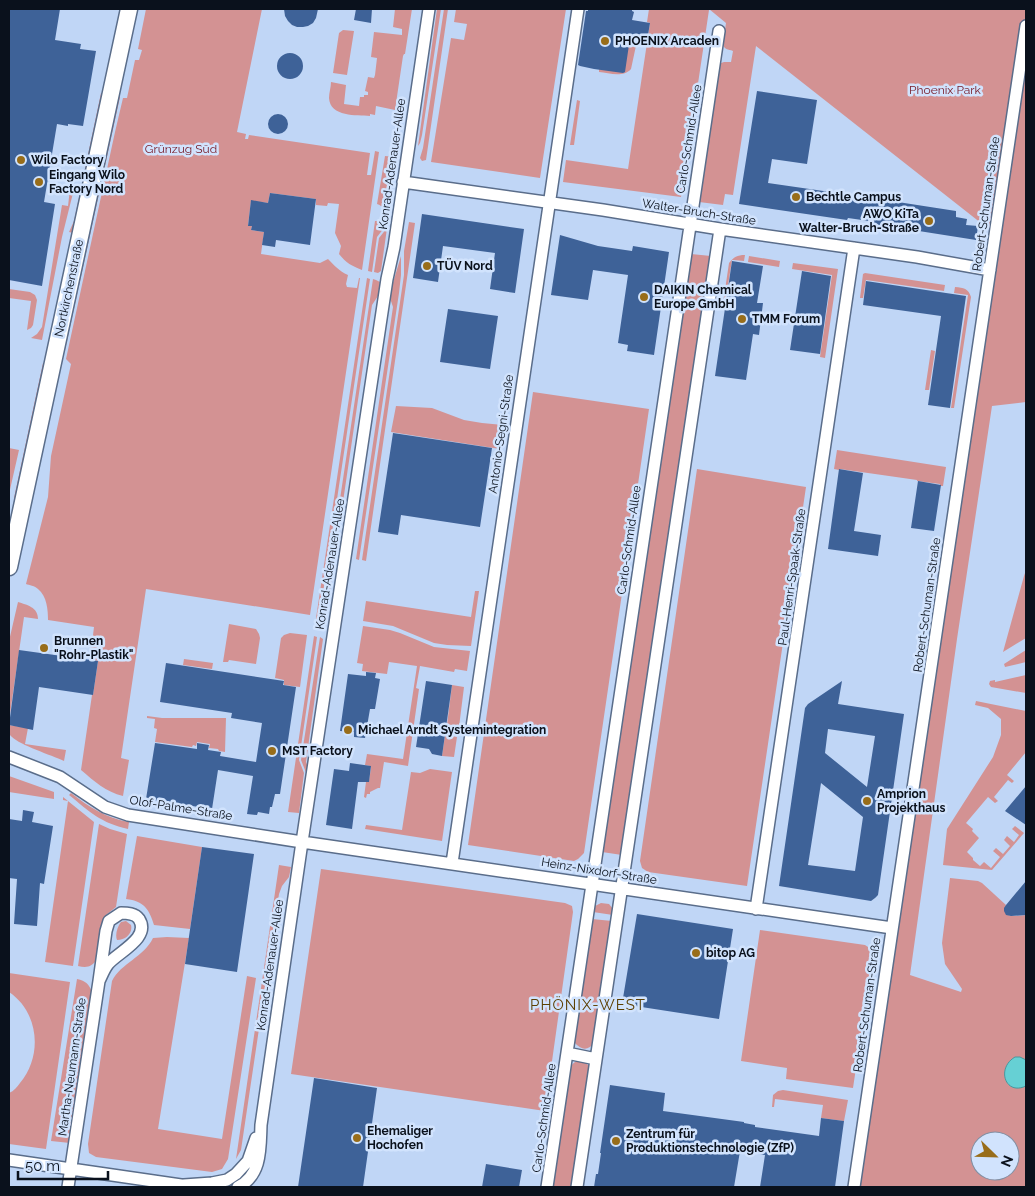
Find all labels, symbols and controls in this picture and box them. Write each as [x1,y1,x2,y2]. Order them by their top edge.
place label: PHOENIX Arcaden [615,34,719,48]
marker: PHOENIX Arcaden [599,35,611,47]
street label: Carlo-Schmid-Allee [673,83,705,195]
park label: Phoenix Park [909,83,982,97]
street label: Konrad-Adenauer-Allee [376,97,408,231]
street label: Robert-Schuman-Straße [970,136,1002,272]
park label: Grünzug Süd [145,142,217,156]
place label: Wilo Factory [31,153,104,167]
marker: Wilo Factory [15,154,27,166]
place label: Eingang Wilo Factory Nord [49,168,125,196]
marker: Eingang Wilo Factory Nord [33,176,45,188]
place label: Bechtle Campus [806,190,901,204]
marker: Bechtle Campus [790,191,802,203]
street label: Walter-Bruch-Straße [641,196,757,228]
place label: AWO KiTa Walter-Bruch-Straße [799,207,919,235]
marker: AWO KiTa Walter-Bruch-Straße [923,215,935,227]
street label: Nortkirchenstraße [52,238,86,338]
place label: TÜV Nord [437,258,493,273]
marker: TÜV Nord [421,260,433,272]
place label: DAIKIN Chemical Europe GmbH [654,283,752,311]
marker: DAIKIN Chemical Europe GmbH [638,291,650,303]
place label: TMM Forum [752,312,820,326]
marker: TMM Forum [736,313,748,325]
street label: Antonio-Segni-Straße [486,374,516,494]
street label: Carlo-Schmid-Allee [614,484,644,596]
street label: Konrad-Adenauer-Allee [313,498,347,630]
street label: Paul-Henri-Spaak-Straße [775,508,809,646]
street label: Robert-Schuman-Straße [911,537,943,673]
place label: Brunnen "Rohr-Plastik" [54,634,134,662]
marker: Brunnen "Rohr-Plastik" [38,642,50,654]
place label: Michael Arndt Systemintegration [358,723,546,737]
marker: Michael Arndt Systemintegration [342,724,354,736]
place label: MST Factory [282,744,353,758]
marker: MST Factory [266,745,278,757]
place label: Amprion Projekthaus [877,787,945,815]
street label: Olof-Palme-Straße [129,793,233,823]
marker: Amprion Projekthaus [861,795,873,807]
street label: Heinz-Nixdorf-Straße [540,855,658,887]
street label: Konrad-Adenauer-Allee [254,898,286,1032]
street label: Robert-Schuman-Straße [851,937,883,1073]
place label: bitop AG [706,946,755,960]
marker: bitop AG [690,947,702,959]
district label: PHÖNIX-WEST [530,995,646,1014]
street label: Martha-Neumann-Straße [55,997,89,1137]
street label: Carlo-Schmid-Allee [529,1062,559,1174]
place label: Ehemaliger Hochofen [367,1124,433,1152]
place label: Zentrum für Produktionstechnologie (ZfP) [626,1127,794,1155]
north arrow [970,1131,1020,1181]
marker: Ehemaliger Hochofen [351,1132,363,1144]
marker: Zentrum für Produktionstechnologie (ZfP) [610,1135,622,1147]
scale bar [18,1148,108,1180]
text: N [998,1153,1016,1169]
text: 50 m [25,1157,60,1175]

